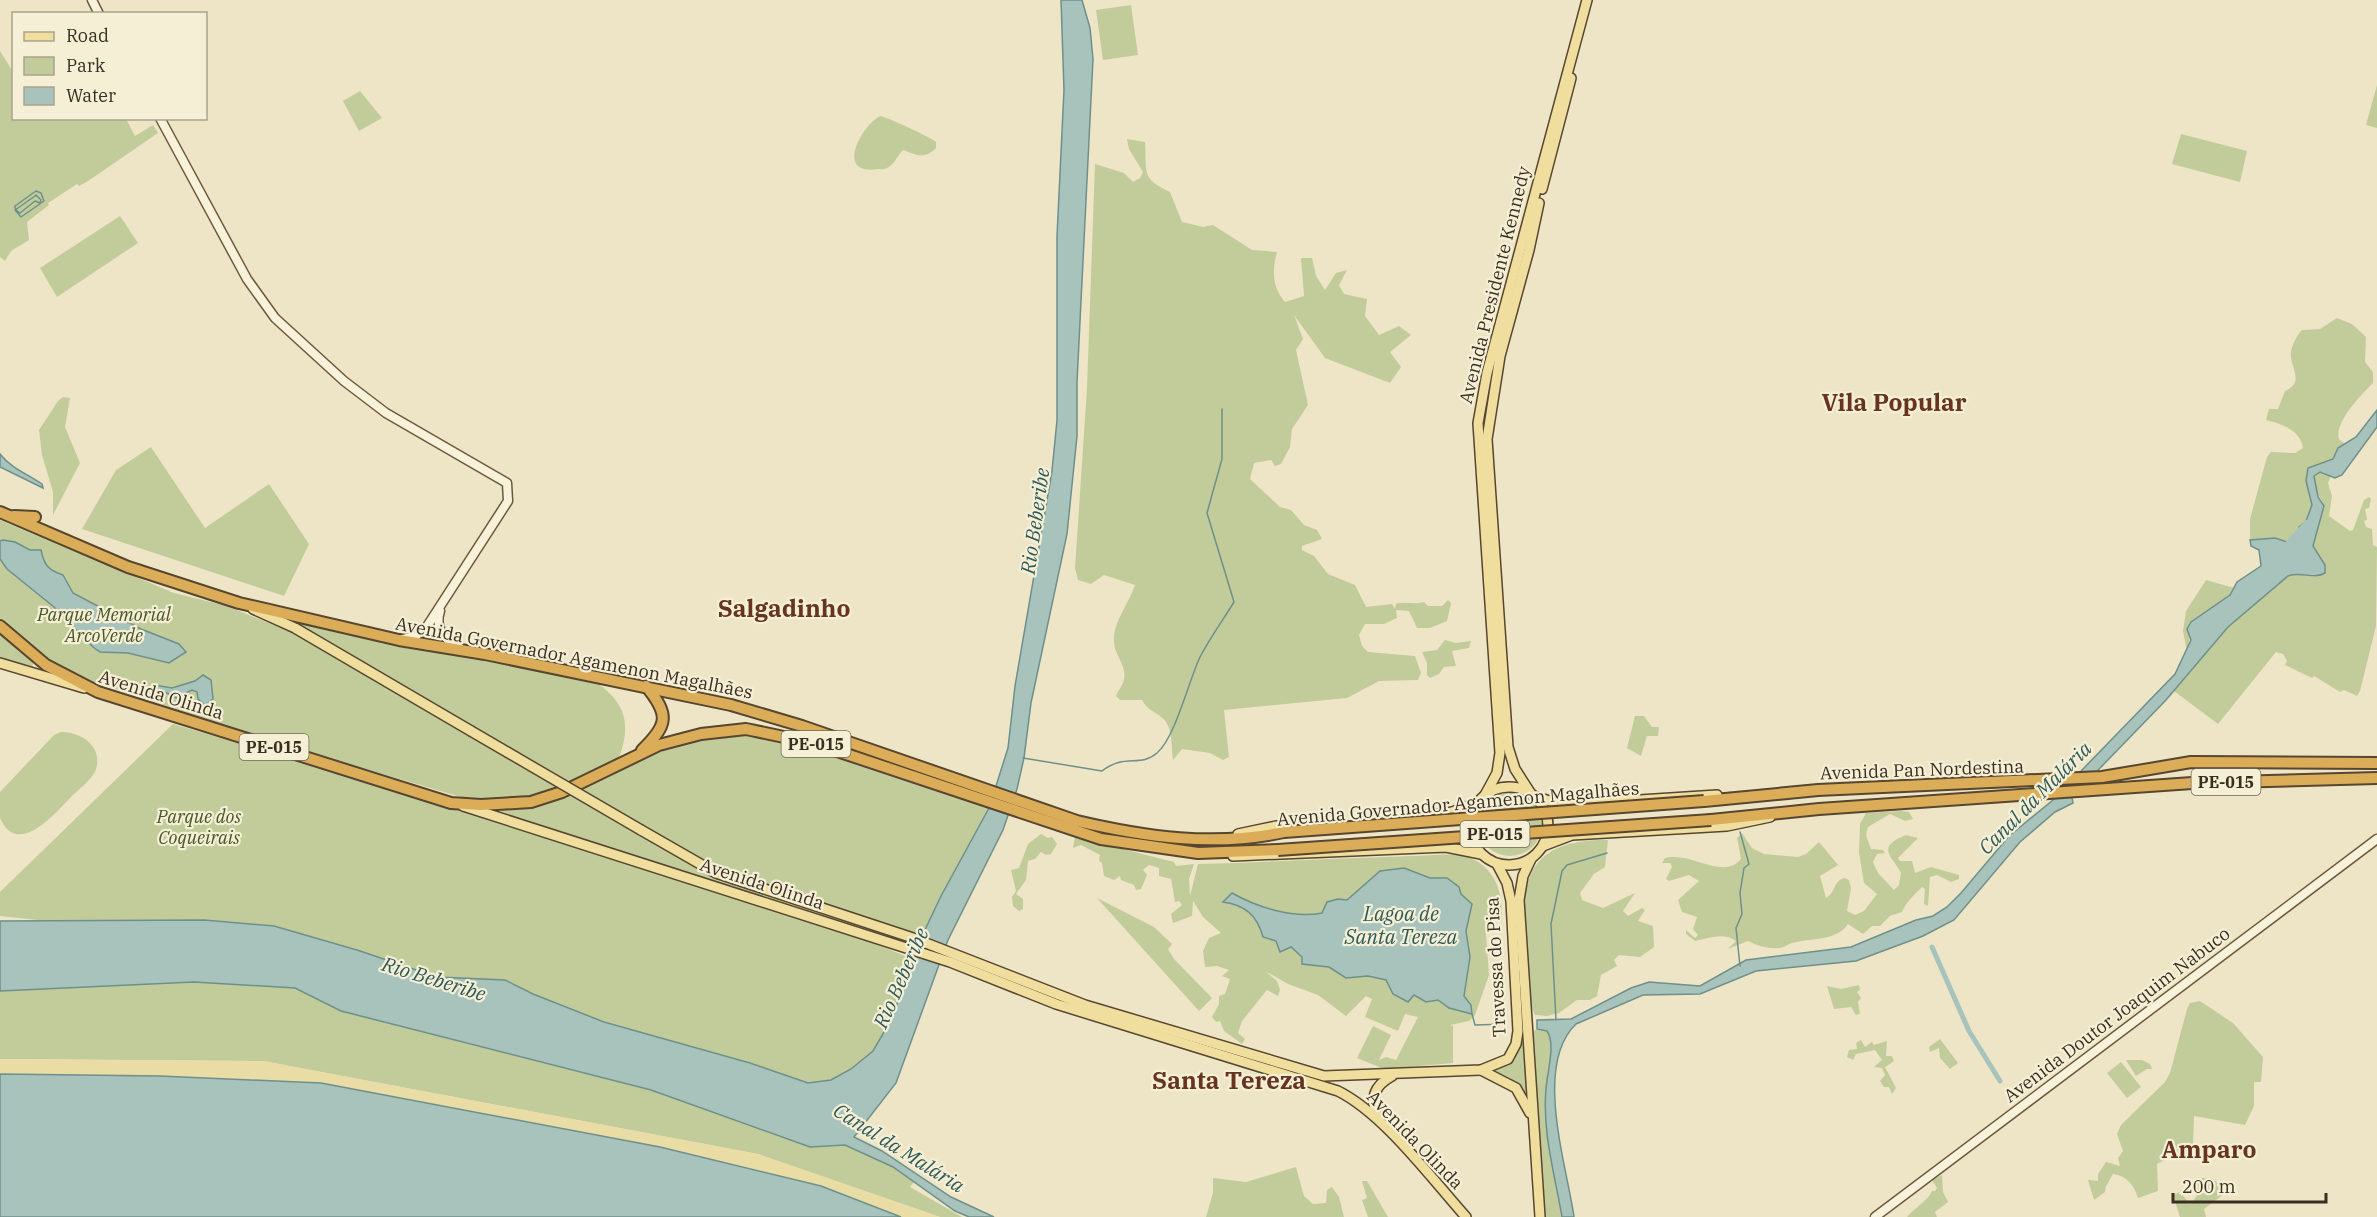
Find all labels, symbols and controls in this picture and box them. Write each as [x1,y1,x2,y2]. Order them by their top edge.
legend [12,12,207,120]
text: Road [66,24,109,47]
text: Park [66,54,106,77]
text: Water [66,84,116,107]
street label: Avenida Presidente Kennedy [1454,163,1535,406]
district label: Vila Popular [1821,386,1967,418]
water label: Rio Beberibe [1014,466,1055,577]
district label: Salgadinho [718,592,850,624]
park label: Parque Memorial ArcoVerde [36,603,172,647]
street label: Avenida Governador Agamenon Magalhães [393,612,755,703]
street label: Avenida Olinda [96,665,227,724]
road number: PE-015 [782,731,850,757]
road number: PE-015 [240,734,308,760]
water label: Canal da Malária [1972,735,2097,860]
street label: Avenida Pan Nordestina [1820,754,2025,785]
road number: PE-015 [2192,769,2260,795]
street label: Avenida Governador Agamenon Magalhães [1276,776,1640,831]
park label: Parque dos Coqueirais [156,805,241,849]
road number: PE-015 [1460,821,1530,847]
street label: Avenida Olinda [697,853,827,914]
street label: Travessa do Pisa [1480,896,1511,1038]
water label: Lagoa de Santa Tereza [1344,900,1458,950]
street label: Avenida Doutor Joaquim Nabuco [1999,922,2234,1107]
water label: Rio Beberibe [866,923,935,1033]
water label: Rio Beberibe [378,950,489,1007]
district label: Santa Tereza [1152,1064,1306,1096]
street label: Avenida Olinda [1362,1085,1469,1194]
water label: Canal da Malária [829,1096,970,1199]
district label: Amparo [2161,1133,2257,1165]
scale bar [2173,1166,2326,1204]
text: 200 m [2182,1175,2236,1198]

